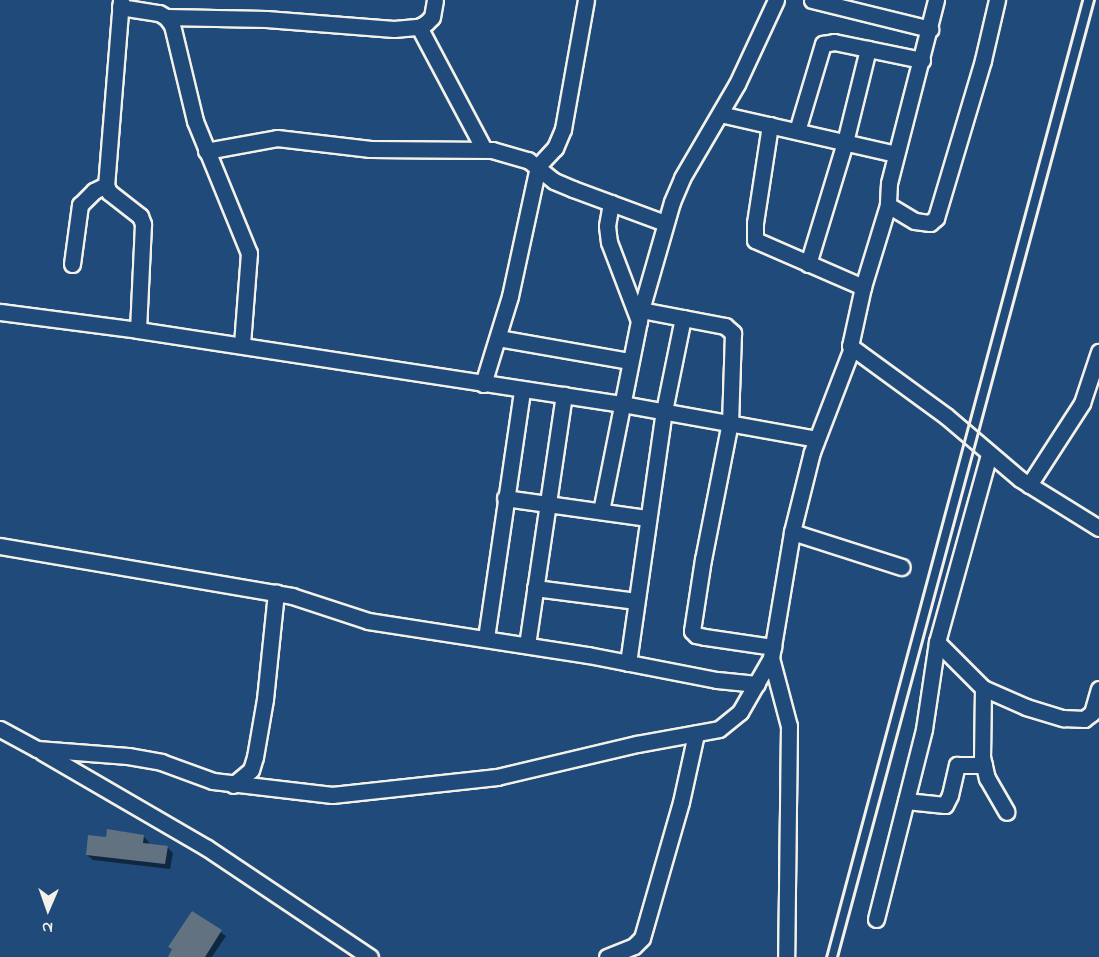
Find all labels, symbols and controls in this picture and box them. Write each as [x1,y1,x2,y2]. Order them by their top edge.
north arrow [18,879,78,939]
text: N [42,915,53,939]

